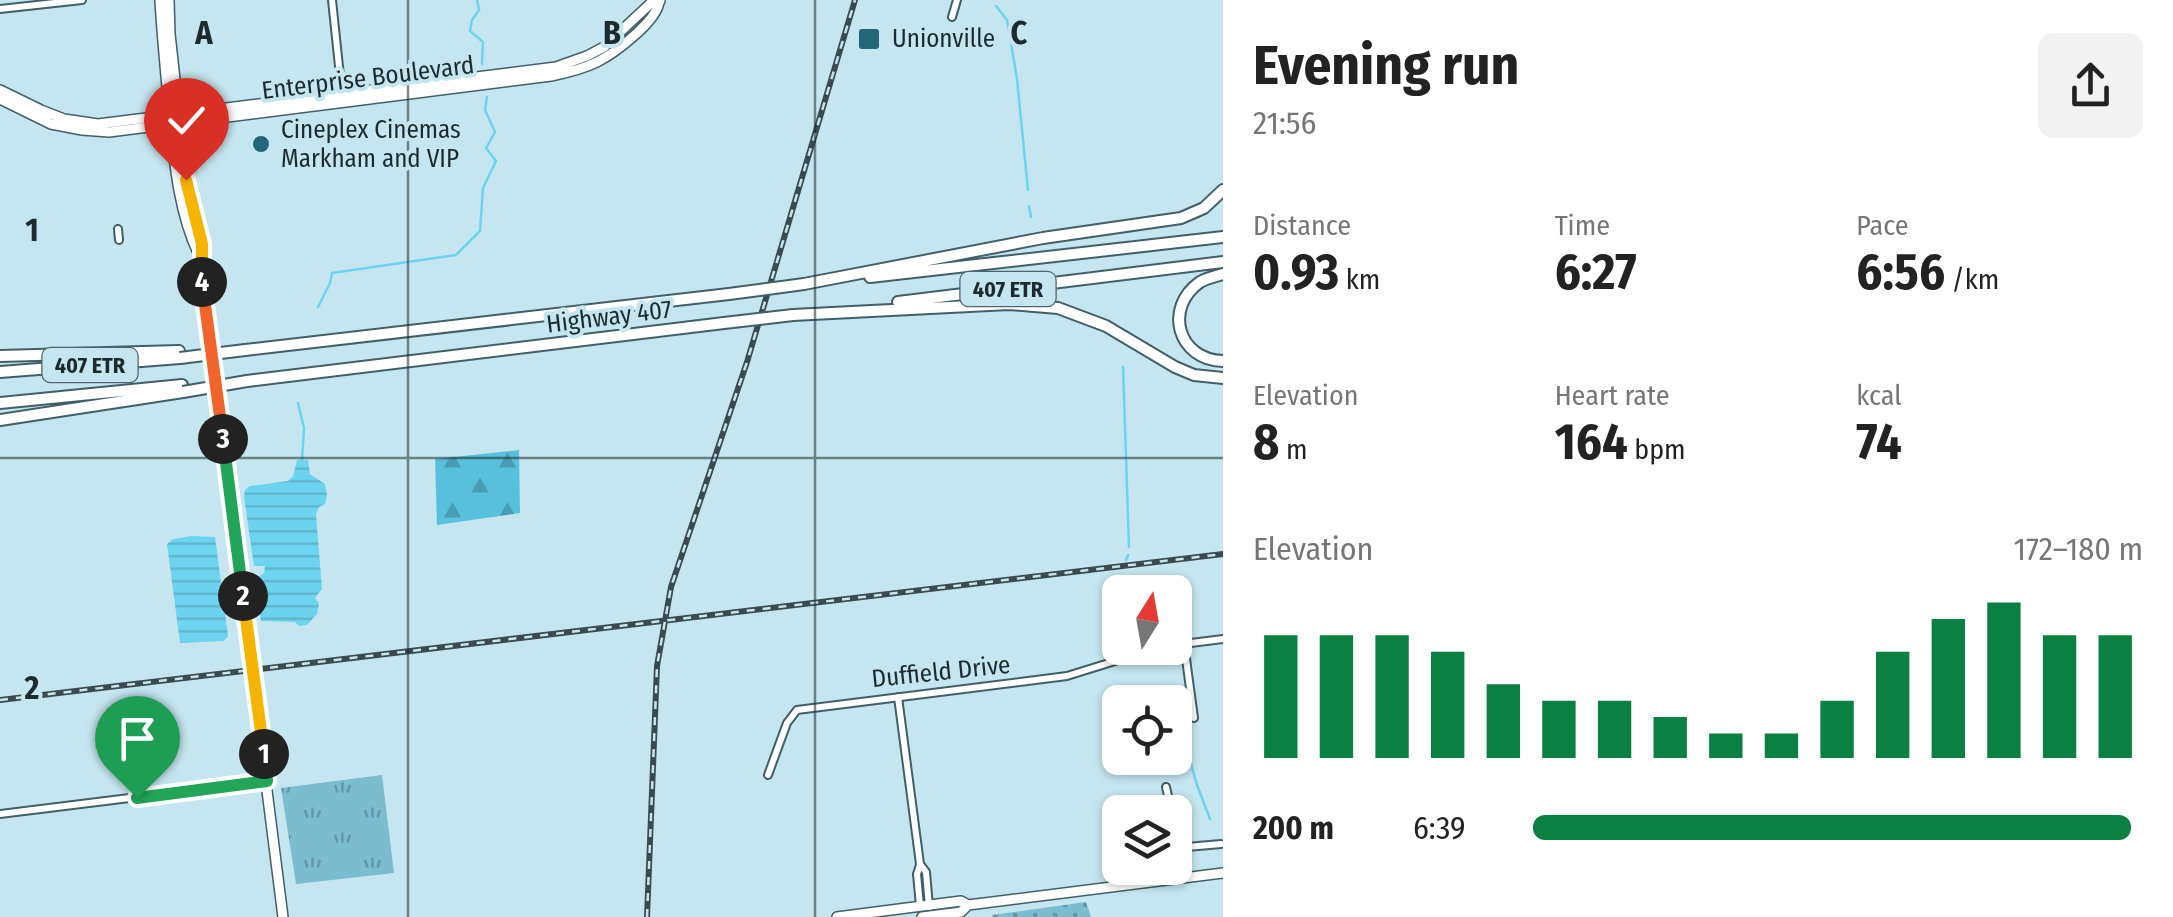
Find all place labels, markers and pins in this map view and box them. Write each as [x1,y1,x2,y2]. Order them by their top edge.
place label: Unionville [892,24,995,54]
marker: Unionville [856,26,882,52]
pin [144,78,229,181]
place label: Cineplex Cinemas Markham and VIP [281,115,461,174]
marker: Cineplex Cinemas Markham and VIP [250,133,272,155]
pin: 4 [177,257,227,307]
pin: 3 [198,414,248,464]
pin: 2 [218,571,268,621]
pin [95,696,180,799]
pin: 1 [239,729,289,779]

